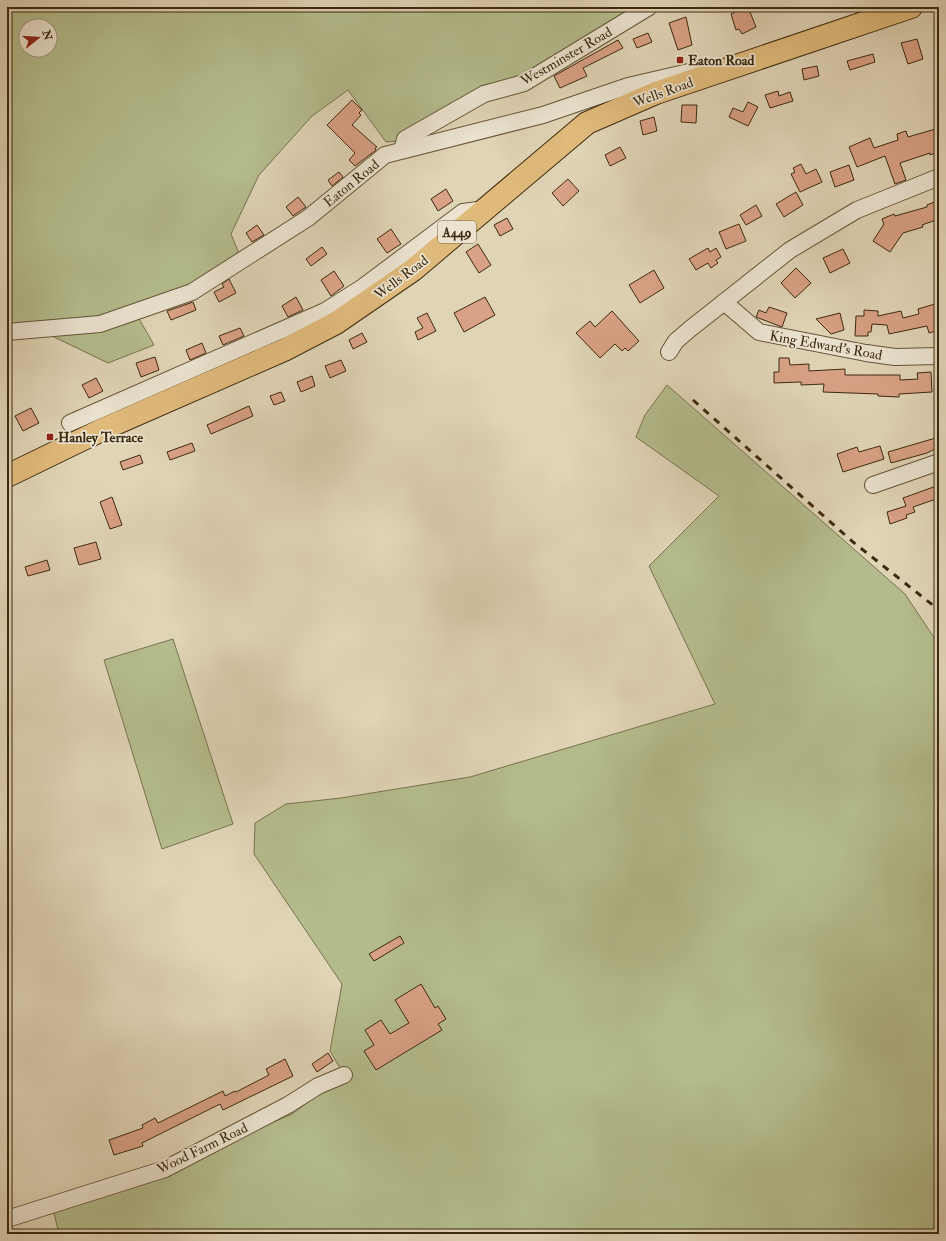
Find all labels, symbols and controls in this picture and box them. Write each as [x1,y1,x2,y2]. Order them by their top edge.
north arrow [18,18,58,58]
street label: Westminster Road [517,23,615,90]
text: N [39,28,55,43]
place label: Eaton Road [688,52,755,69]
marker: Eaton Road [675,55,685,65]
street label: Wells Road [630,74,696,112]
street label: Eaton Road [320,156,383,211]
road number: A449 [438,221,476,243]
street label: Wells Road [370,252,432,304]
street label: King Edward's Road [768,327,884,364]
place label: Hanley Terrace [58,429,143,447]
marker: Hanley Terrace [45,432,55,442]
street label: Wood Farm Road [153,1119,250,1178]

